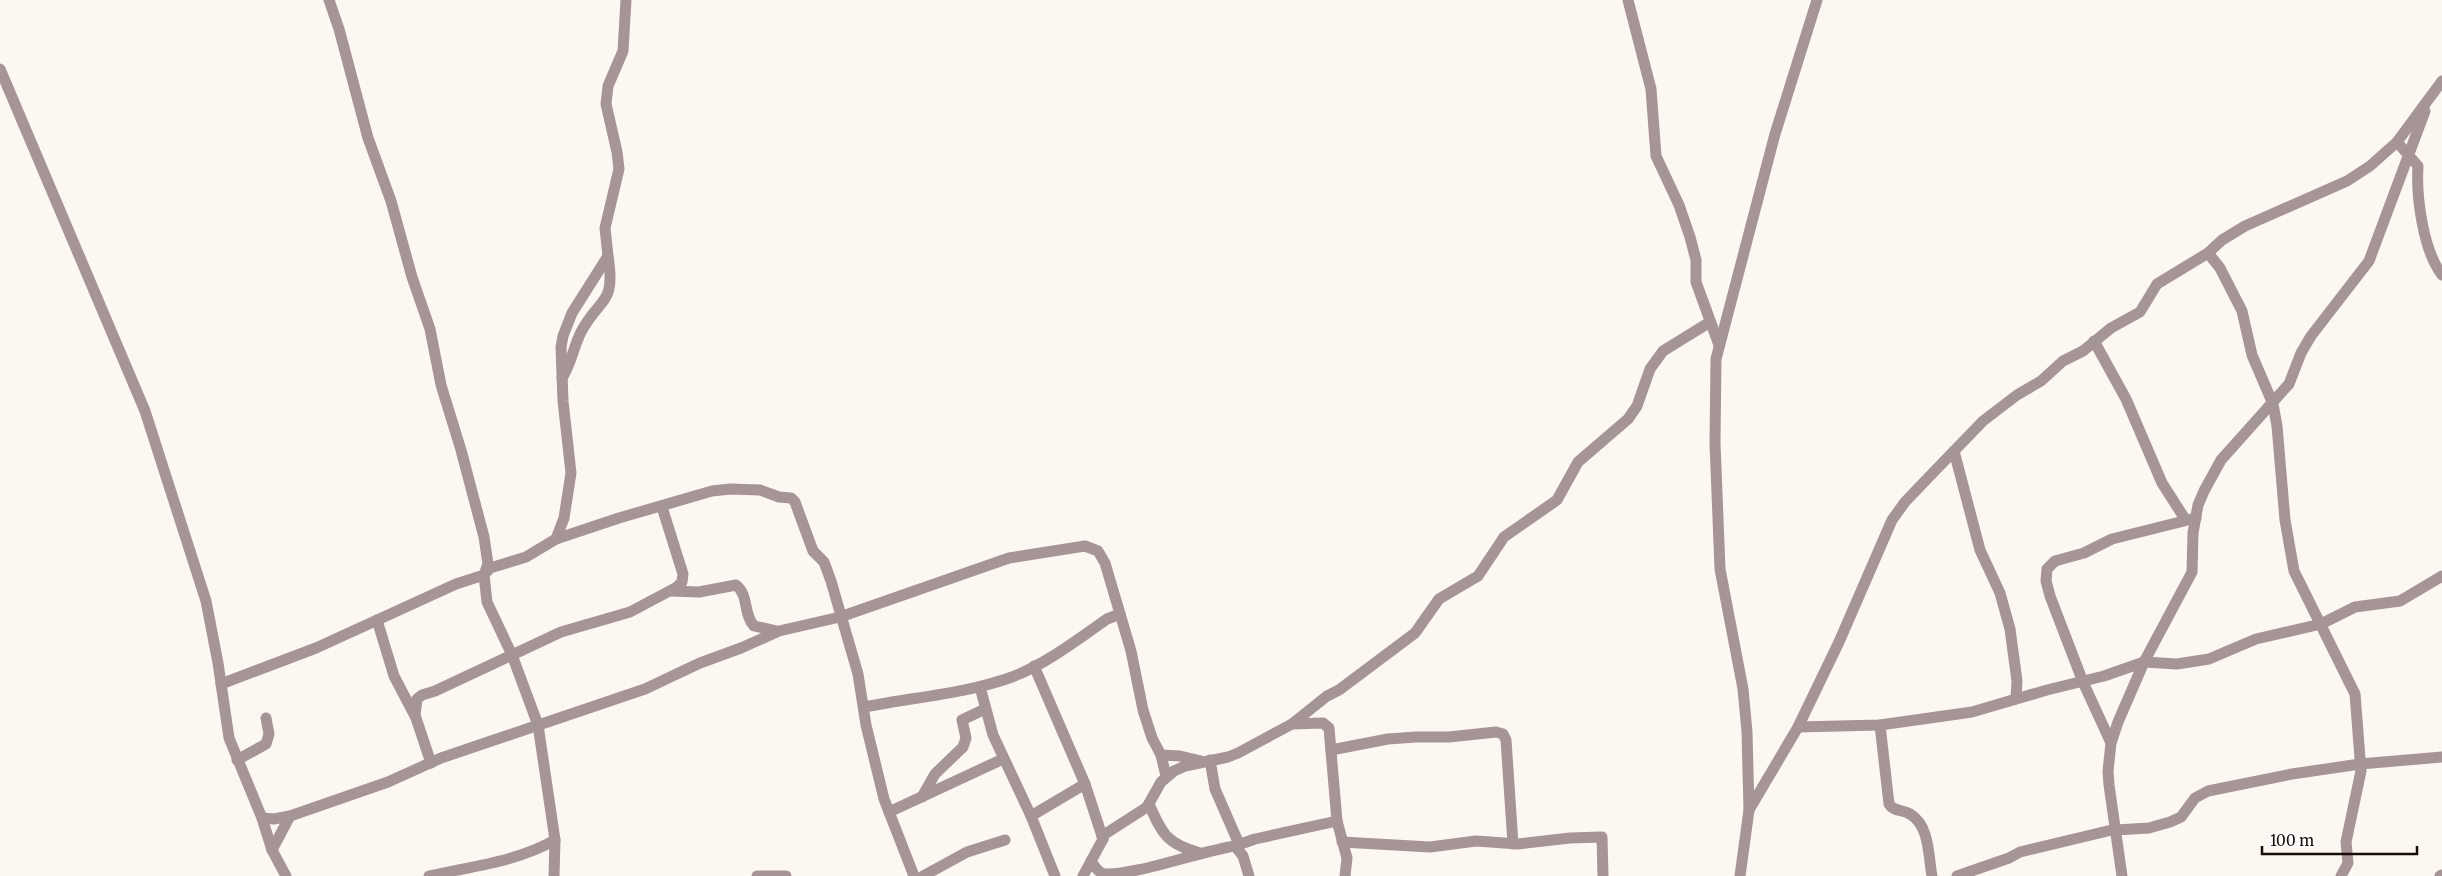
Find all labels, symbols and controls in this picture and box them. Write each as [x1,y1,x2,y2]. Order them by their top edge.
scale bar [2262,824,2417,856]
text: 100 m [2270,831,2314,850]

